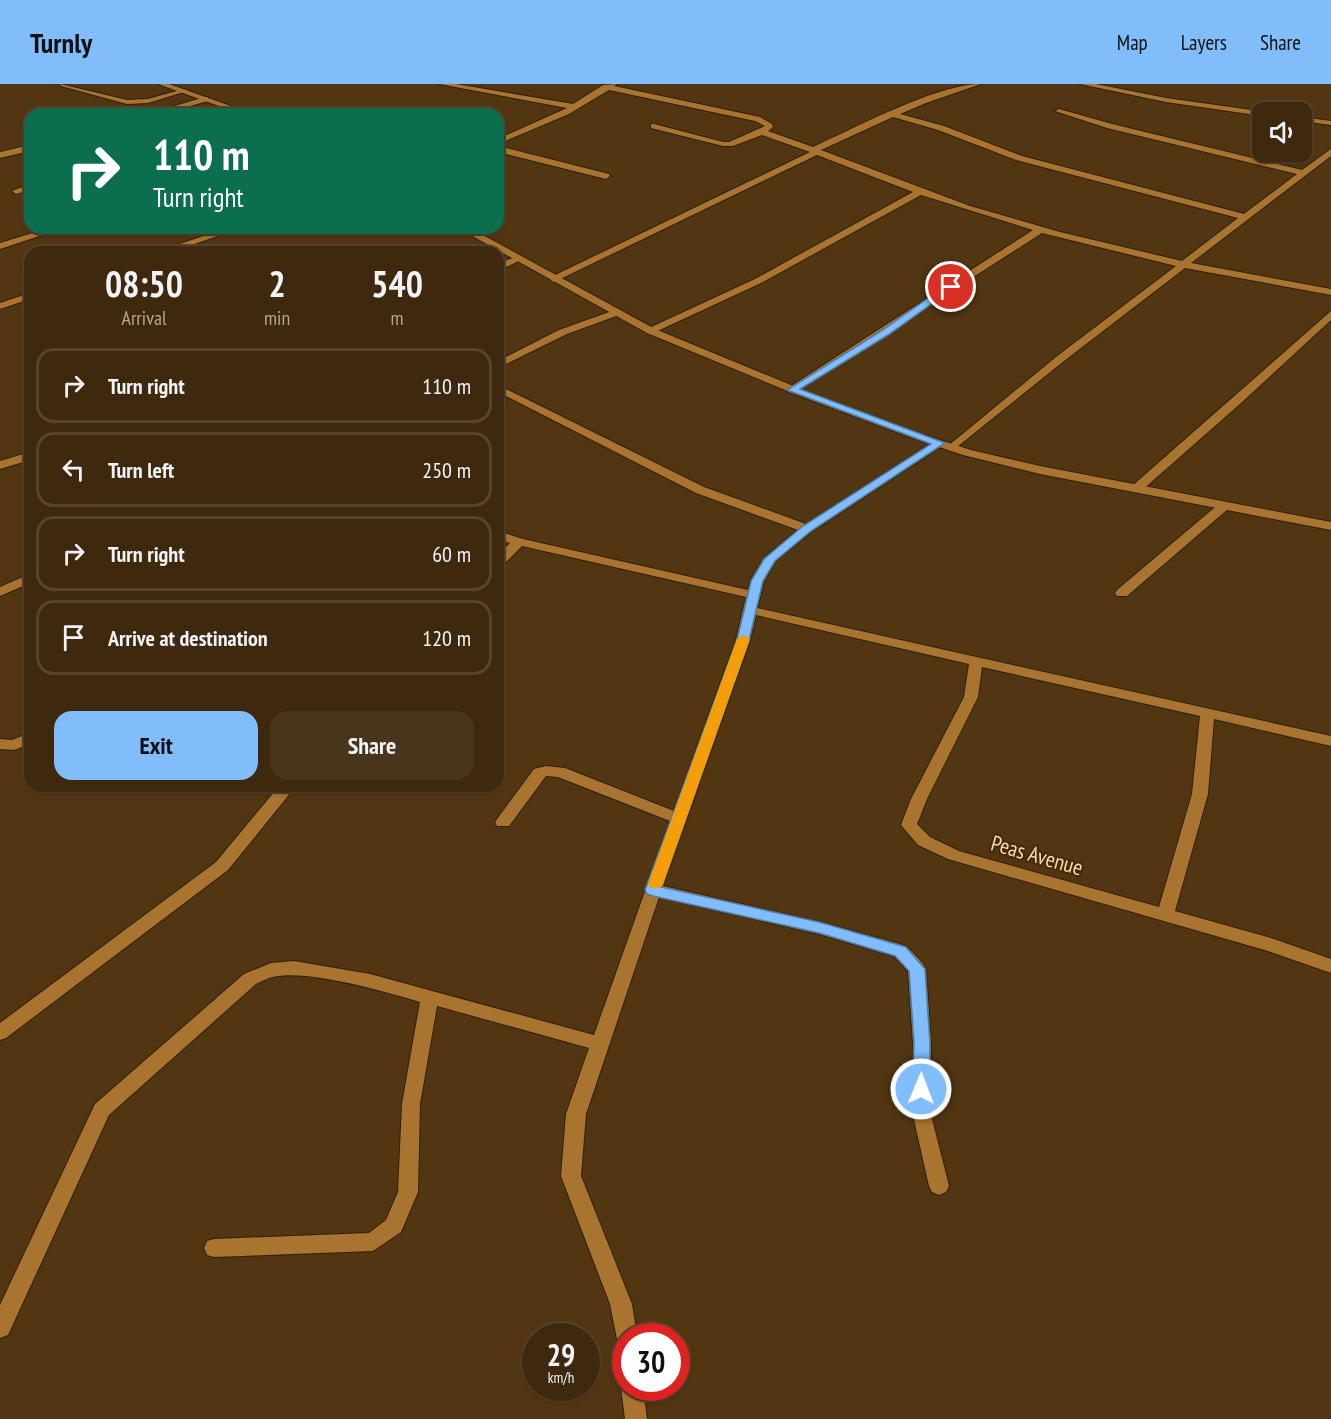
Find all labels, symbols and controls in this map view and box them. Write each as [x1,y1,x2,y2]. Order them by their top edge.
text: Turnly [30,24,92,61]
text: Map [1117,29,1148,56]
text: Layers [1181,29,1227,56]
text: Share [1260,29,1301,56]
map controls [1252,102,1312,162]
button: sound [1252,102,1312,162]
text: 110 m [153,127,250,182]
icon: right [54,132,132,210]
text: Turn right [153,180,244,214]
text: 08:50 [105,260,183,307]
text: 2 [268,260,286,307]
text: 540 [371,260,423,307]
pin [925,261,976,312]
icon: arrive [934,270,967,303]
text: Arrival [121,305,167,331]
text: min [264,305,290,331]
text: m [391,305,404,331]
icon: right [57,369,90,402]
text: Turn right [108,372,185,400]
text: 110 m [422,372,471,400]
icon: left [57,453,90,486]
text: Turn left [108,456,174,484]
text: 250 m [422,456,471,484]
icon: right [57,537,90,570]
text: Turn right [108,540,185,568]
text: 60 m [432,540,471,568]
icon: arrive [57,621,90,654]
text: Arrive at destination [108,624,268,652]
text: 120 m [422,624,471,652]
button: Exit [54,711,258,780]
button: Share [270,711,474,780]
street label: Peas Avenue [988,829,1086,881]
position arrow [889,1057,953,1121]
speed limit sign: 30 [612,1323,690,1401]
text: 29 [547,1335,575,1374]
text: km/h [548,1368,574,1387]

